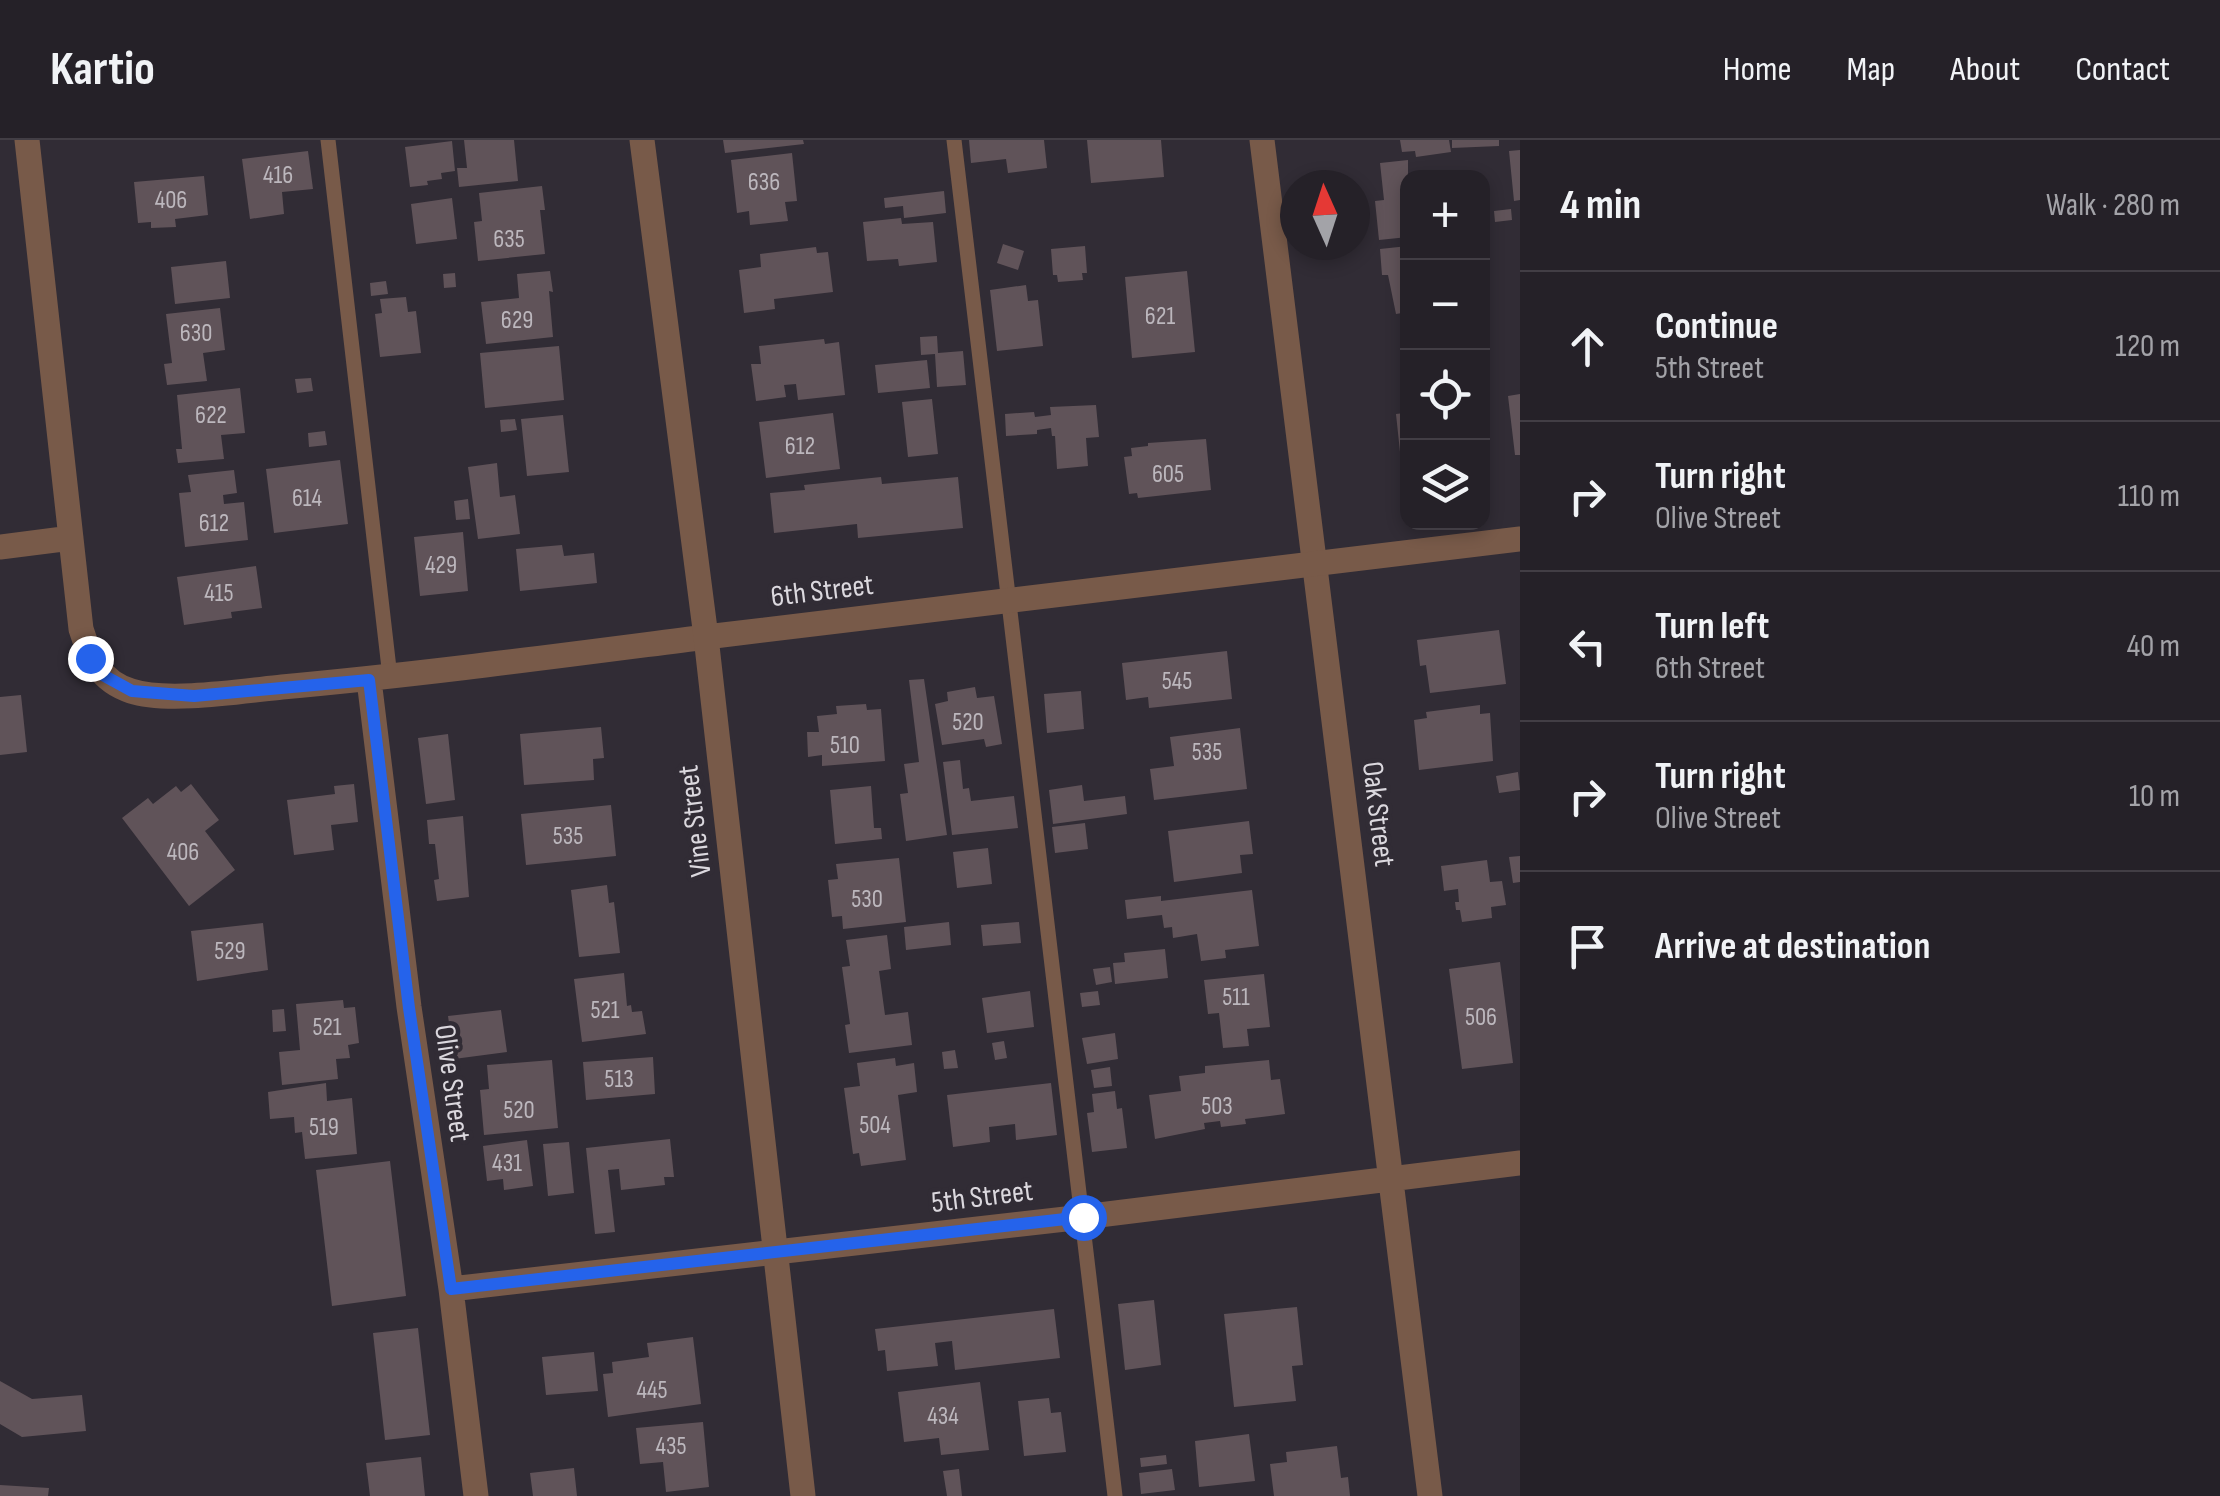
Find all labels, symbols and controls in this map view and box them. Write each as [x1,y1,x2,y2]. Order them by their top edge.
text: Kartio [50,41,155,98]
text: Home [1723,48,1792,91]
text: Map [1847,48,1895,91]
text: About [1950,48,2020,91]
text: Contact [2075,48,2170,91]
house number: 416 [263,160,293,191]
house number: 636 [748,167,780,198]
north arrow [1280,170,1370,260]
map controls [1400,170,1490,530]
button: + [1400,170,1490,260]
text: 4 min [1560,180,1641,231]
house number: 406 [155,185,187,216]
text: Walk · 280 m [2046,186,2180,225]
house number: 635 [493,224,525,255]
button: − [1400,260,1490,350]
house number: 621 [1145,301,1175,332]
text: Continue [1655,304,1778,349]
house number: 629 [501,305,533,336]
house number: 630 [180,318,212,349]
icon: ahead [1560,319,1615,374]
text: 120 m [2115,327,2180,366]
text: 5th Street [1655,349,1764,388]
button: locate [1400,350,1490,440]
house number: 622 [195,400,227,431]
house number: 612 [785,431,815,462]
button: layers [1400,440,1490,530]
text: Turn right [1655,454,1786,499]
house number: 605 [1152,459,1184,490]
icon: right [1560,469,1615,524]
text: 110 m [2118,477,2180,516]
house number: 614 [292,483,322,514]
text: Olive Street [1655,499,1781,538]
house number: 612 [199,508,229,539]
house number: 429 [425,550,457,581]
street label: 6th Street [769,567,876,615]
house number: 415 [204,578,234,609]
text: Turn left [1655,604,1769,649]
icon: left [1560,619,1615,674]
text: 40 m [2127,627,2180,666]
route end [68,636,114,682]
text: 6th Street [1655,649,1765,688]
house number: 545 [1162,666,1192,697]
house number: 520 [952,707,984,738]
house number: 510 [830,730,860,761]
house number: 535 [1192,737,1222,768]
text: Turn right [1655,754,1786,799]
street label: Oak Street [1354,760,1402,869]
street label: Vine Street [670,763,720,879]
icon: right [1560,769,1615,824]
text: 10 m [2129,777,2180,816]
text: Olive Street [1655,799,1781,838]
house number: 535 [553,821,583,852]
house number: 406 [167,837,199,868]
house number: 530 [851,884,883,915]
icon: arrive [1560,919,1615,974]
text: Arrive at destination [1655,924,1930,969]
house number: 529 [214,936,246,967]
house number: 511 [1222,982,1250,1013]
house number: 521 [590,995,620,1026]
house number: 506 [1465,1002,1497,1033]
house number: 521 [312,1012,342,1043]
street label: Olive Street [426,1022,478,1144]
house number: 513 [604,1064,634,1095]
house number: 503 [1201,1091,1233,1122]
house number: 520 [503,1095,535,1126]
house number: 504 [859,1110,891,1141]
house number: 519 [309,1112,339,1143]
house number: 431 [492,1148,522,1179]
street label: 5th Street [929,1173,1035,1221]
route start [1061,1195,1107,1241]
house number: 445 [636,1375,668,1406]
house number: 434 [927,1401,959,1432]
house number: 435 [655,1431,687,1462]

